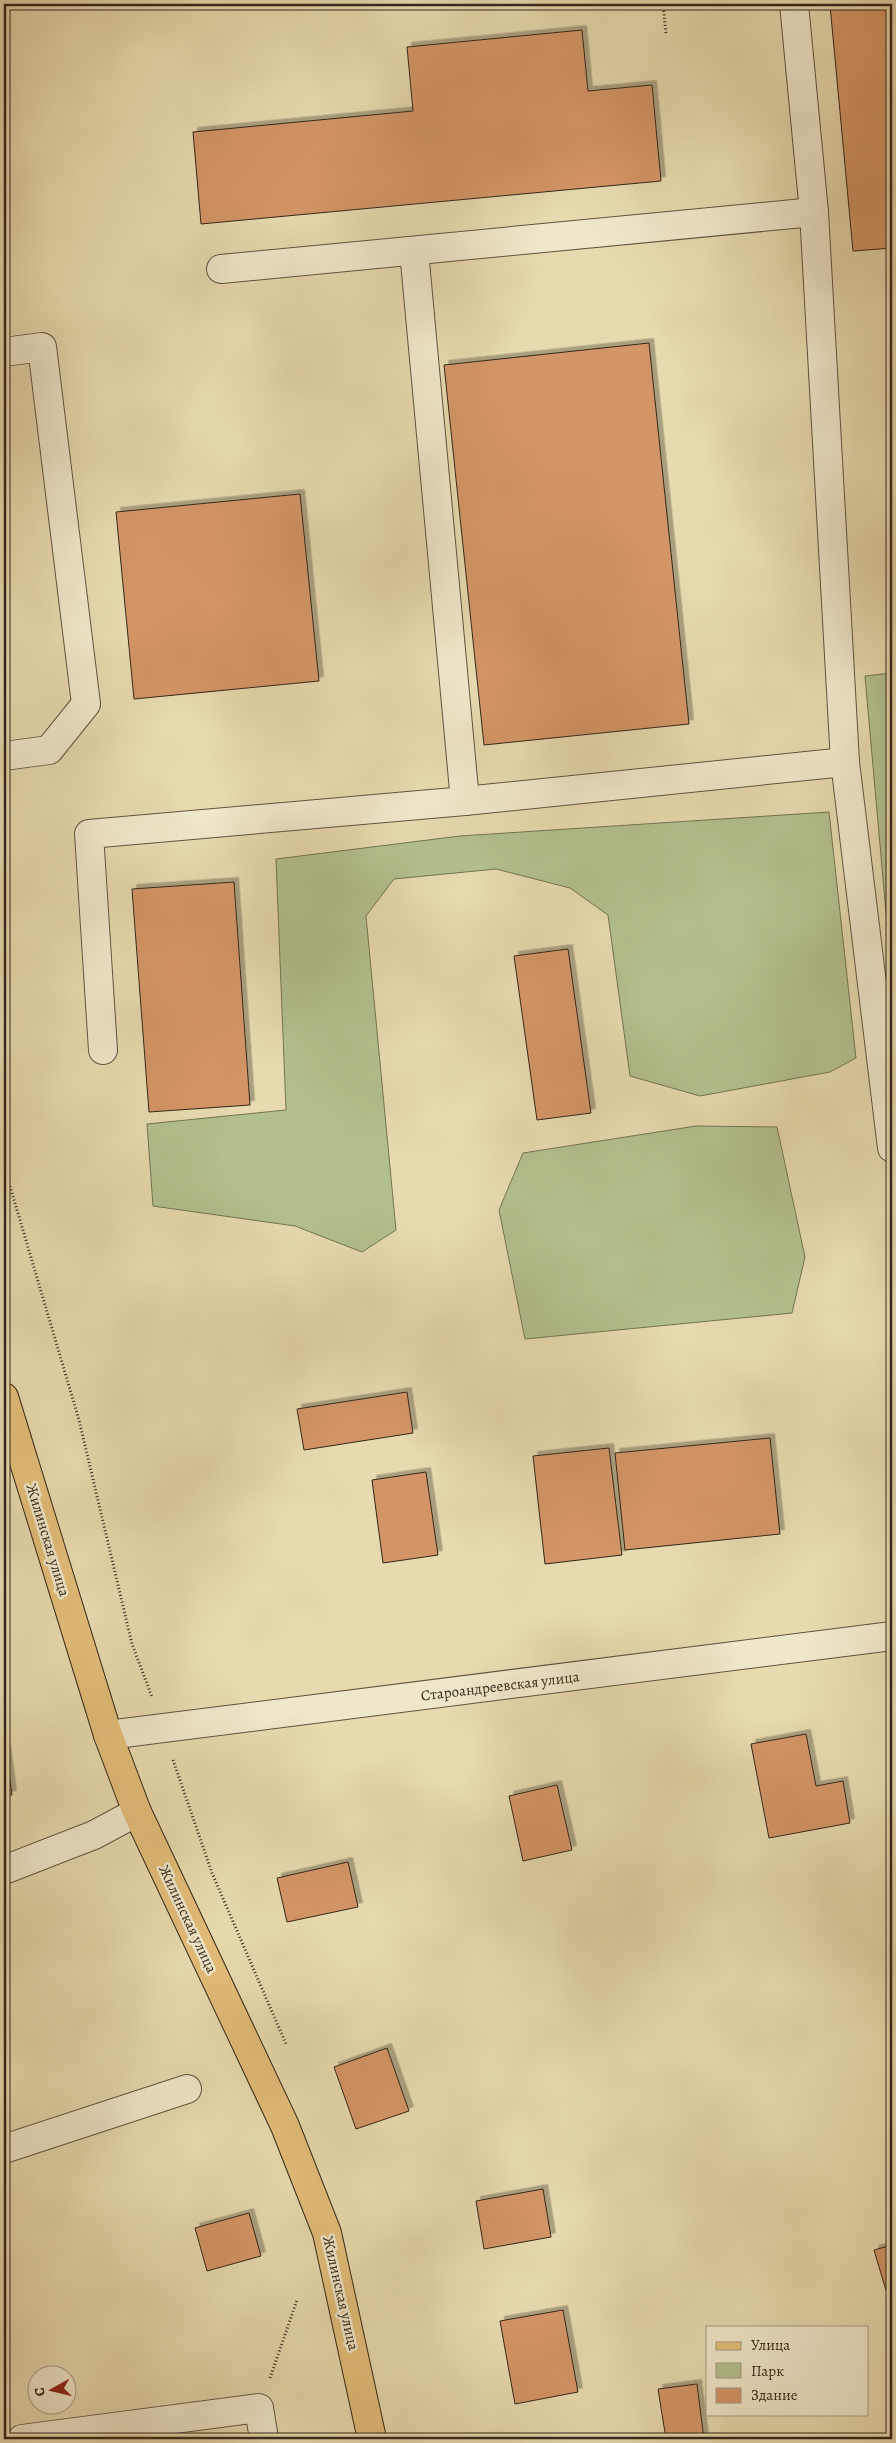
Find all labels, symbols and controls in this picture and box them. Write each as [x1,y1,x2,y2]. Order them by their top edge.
street label: Жилинская улица [21,1481,75,1599]
street label: Староандреевская улица [420,1666,580,1706]
street label: Жилинская улица [154,1862,222,1976]
street label: Жилинская улица [318,2234,364,2352]
legend [706,2326,868,2416]
text: Улица [751,2335,790,2355]
text: Парк [751,2361,784,2381]
north arrow [28,2366,78,2416]
text: Здание [751,2385,798,2405]
text: С [30,2386,50,2397]

